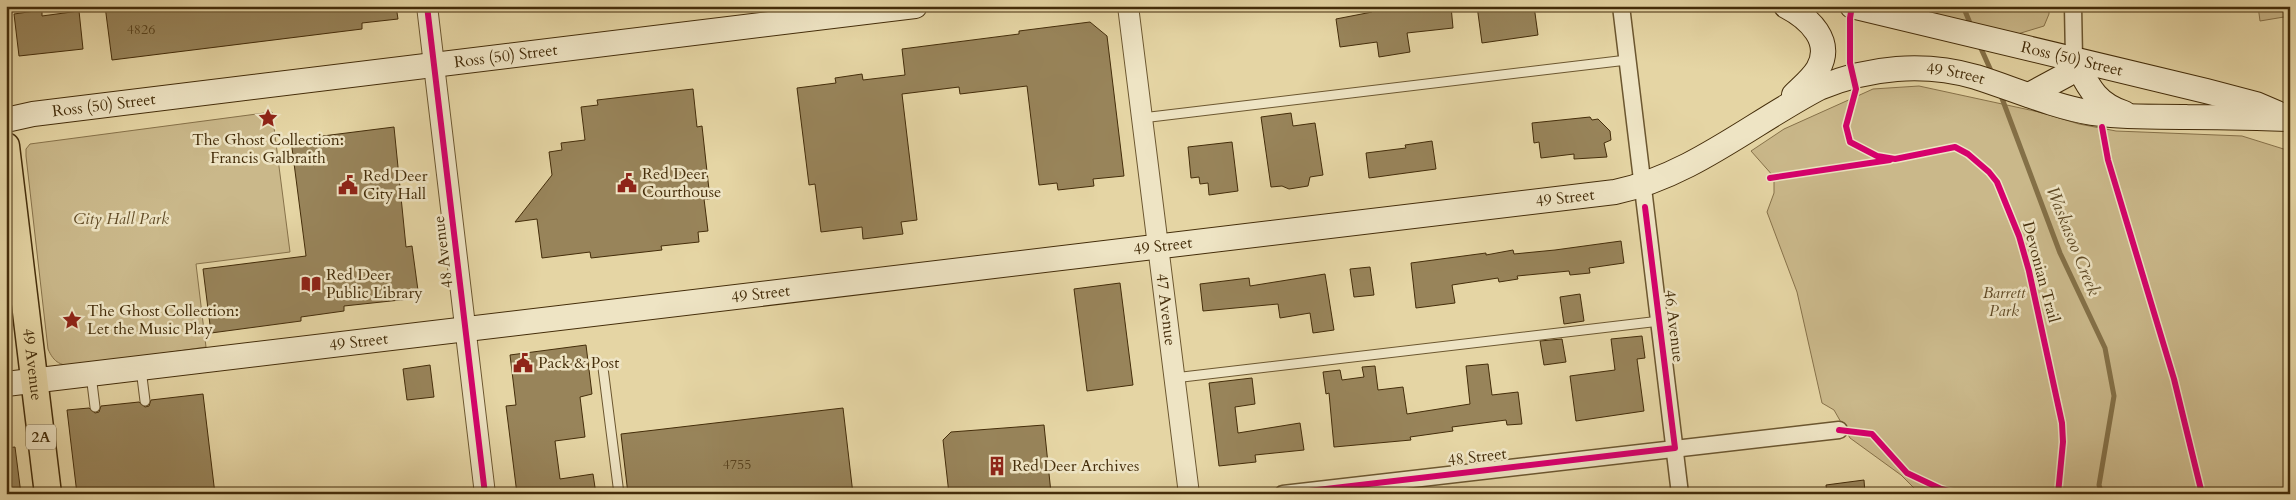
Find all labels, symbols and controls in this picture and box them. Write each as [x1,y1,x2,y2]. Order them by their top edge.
house number: 4826 [127,20,155,39]
street label: Ross (50) Street [2019,36,2125,82]
street label: Ross (50) Street [453,39,559,73]
street label: 49 Street [1926,58,1988,90]
street label: Ross (50) Street [51,88,157,123]
place icon: The Ghost Collection: Francis Galbraith [257,107,279,129]
place label: The Ghost Collection: Francis Galbraith [192,129,344,169]
place label: Red Deer Courthouse [642,163,721,203]
place label: Red Deer City Hall [363,165,428,205]
public building icon: Red Deer Courthouse [616,172,638,194]
public building icon: Red Deer City Hall [337,174,359,196]
water label: Waskasoo Creek [2040,182,2106,300]
street label: 49 Street [1534,184,1596,212]
park label: City Hall Park [73,208,169,230]
street label: 48 Avenue [428,215,458,289]
street label: Devonian Trail [2017,219,2065,325]
street label: 49 Street [1132,232,1193,260]
place label: Red Deer Public Library [326,264,423,304]
street label: 47 Avenue [1151,272,1181,347]
library icon: Red Deer Public Library [300,273,322,295]
street label: 49 Street [730,280,791,308]
park label: Barrett Park [1983,282,2026,322]
street label: 46 Avenue [1659,289,1689,363]
place label: The Ghost Collection: Let the Music Play [87,300,239,340]
place icon: The Ghost Collection: Let the Music Play [61,309,83,331]
street label: 49 Avenue [17,327,48,402]
street label: 49 Street [328,328,389,356]
public building icon: Pack & Post [512,352,534,374]
place label: Pack & Post [538,352,619,374]
road number: 2A [26,424,56,450]
street label: 48 Street [1446,442,1508,472]
house number: 4755 [723,455,751,474]
building icon: Red Deer Archives [986,455,1008,477]
place label: Red Deer Archives [1012,455,1139,477]

